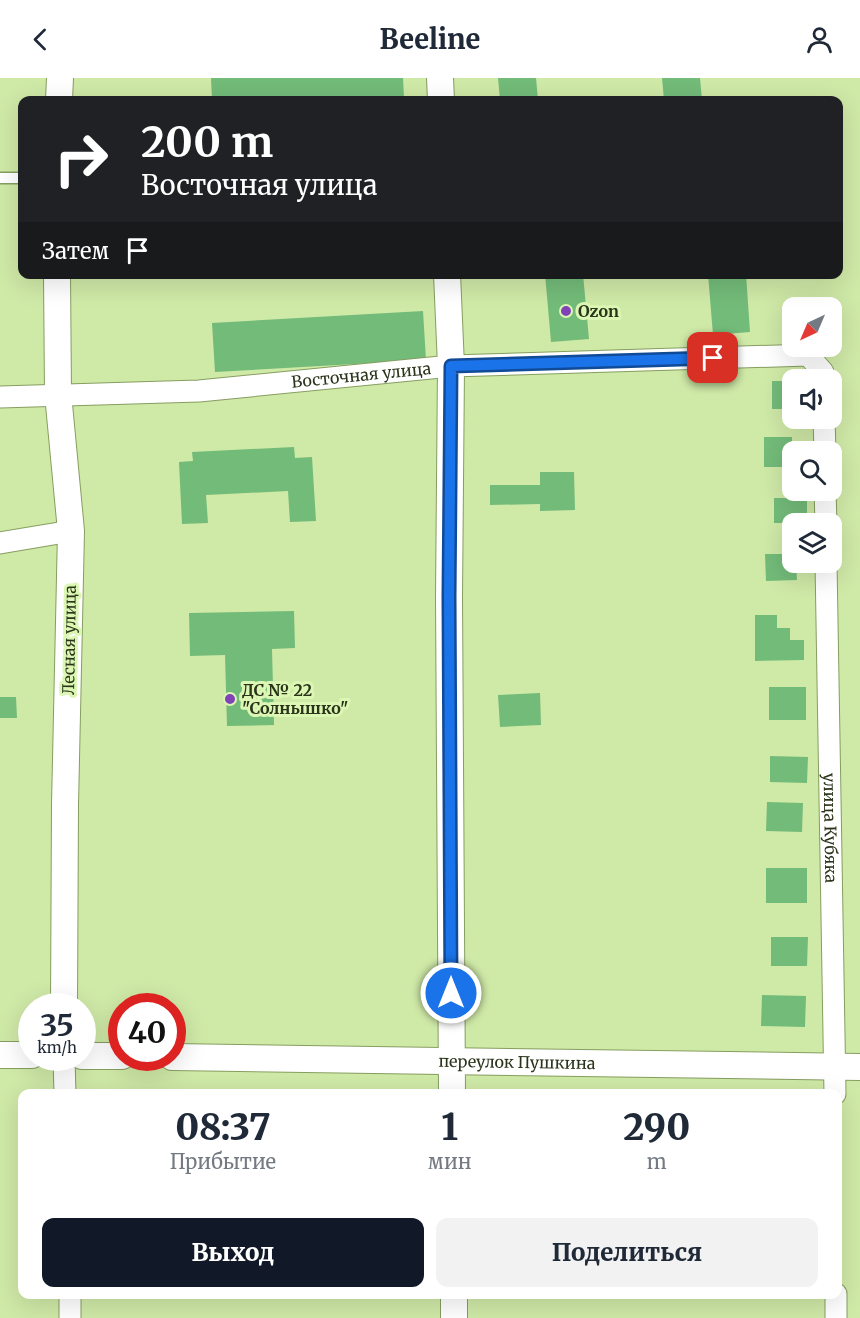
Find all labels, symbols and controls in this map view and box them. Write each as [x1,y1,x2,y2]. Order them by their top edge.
text: Beeline [380,22,480,56]
icon: back [24,23,57,56]
icon: person [803,23,836,56]
text: 200 m [141,116,273,168]
icon: right [42,120,120,198]
text: Восточная улица [141,168,377,202]
icon: arrive [121,234,154,267]
text: Затем [42,237,109,265]
north arrow [782,297,842,357]
map controls [782,297,842,573]
place label: Ozon [578,301,619,321]
marker: Ozon [559,304,573,318]
pin [687,332,738,383]
icon: arrive [696,341,729,374]
street label: Восточная улица [290,358,432,392]
button: sound [782,369,842,429]
button: search [782,441,842,501]
button: layers [782,513,842,573]
street label: Лесная улица [58,584,80,695]
place label: ДС № 22 "Солнышко" [242,680,348,718]
marker: ДС № 22 "Солнышко" [223,692,237,706]
street label: улица Кубяка [820,773,841,884]
position arrow [419,961,483,1025]
speed limit sign: 40 [108,993,186,1071]
text: 35 [40,1006,74,1044]
text: km/h [37,1038,77,1057]
street label: переулок Пушкина [438,1051,596,1073]
text: 08:37 [175,1105,271,1150]
text: 1 [441,1105,458,1150]
text: 290 [623,1105,690,1150]
text: Прибытие [170,1149,276,1174]
text: мин [428,1149,471,1174]
text: m [647,1149,667,1174]
button: Выход [42,1218,424,1287]
button: Поделиться [436,1218,818,1287]

